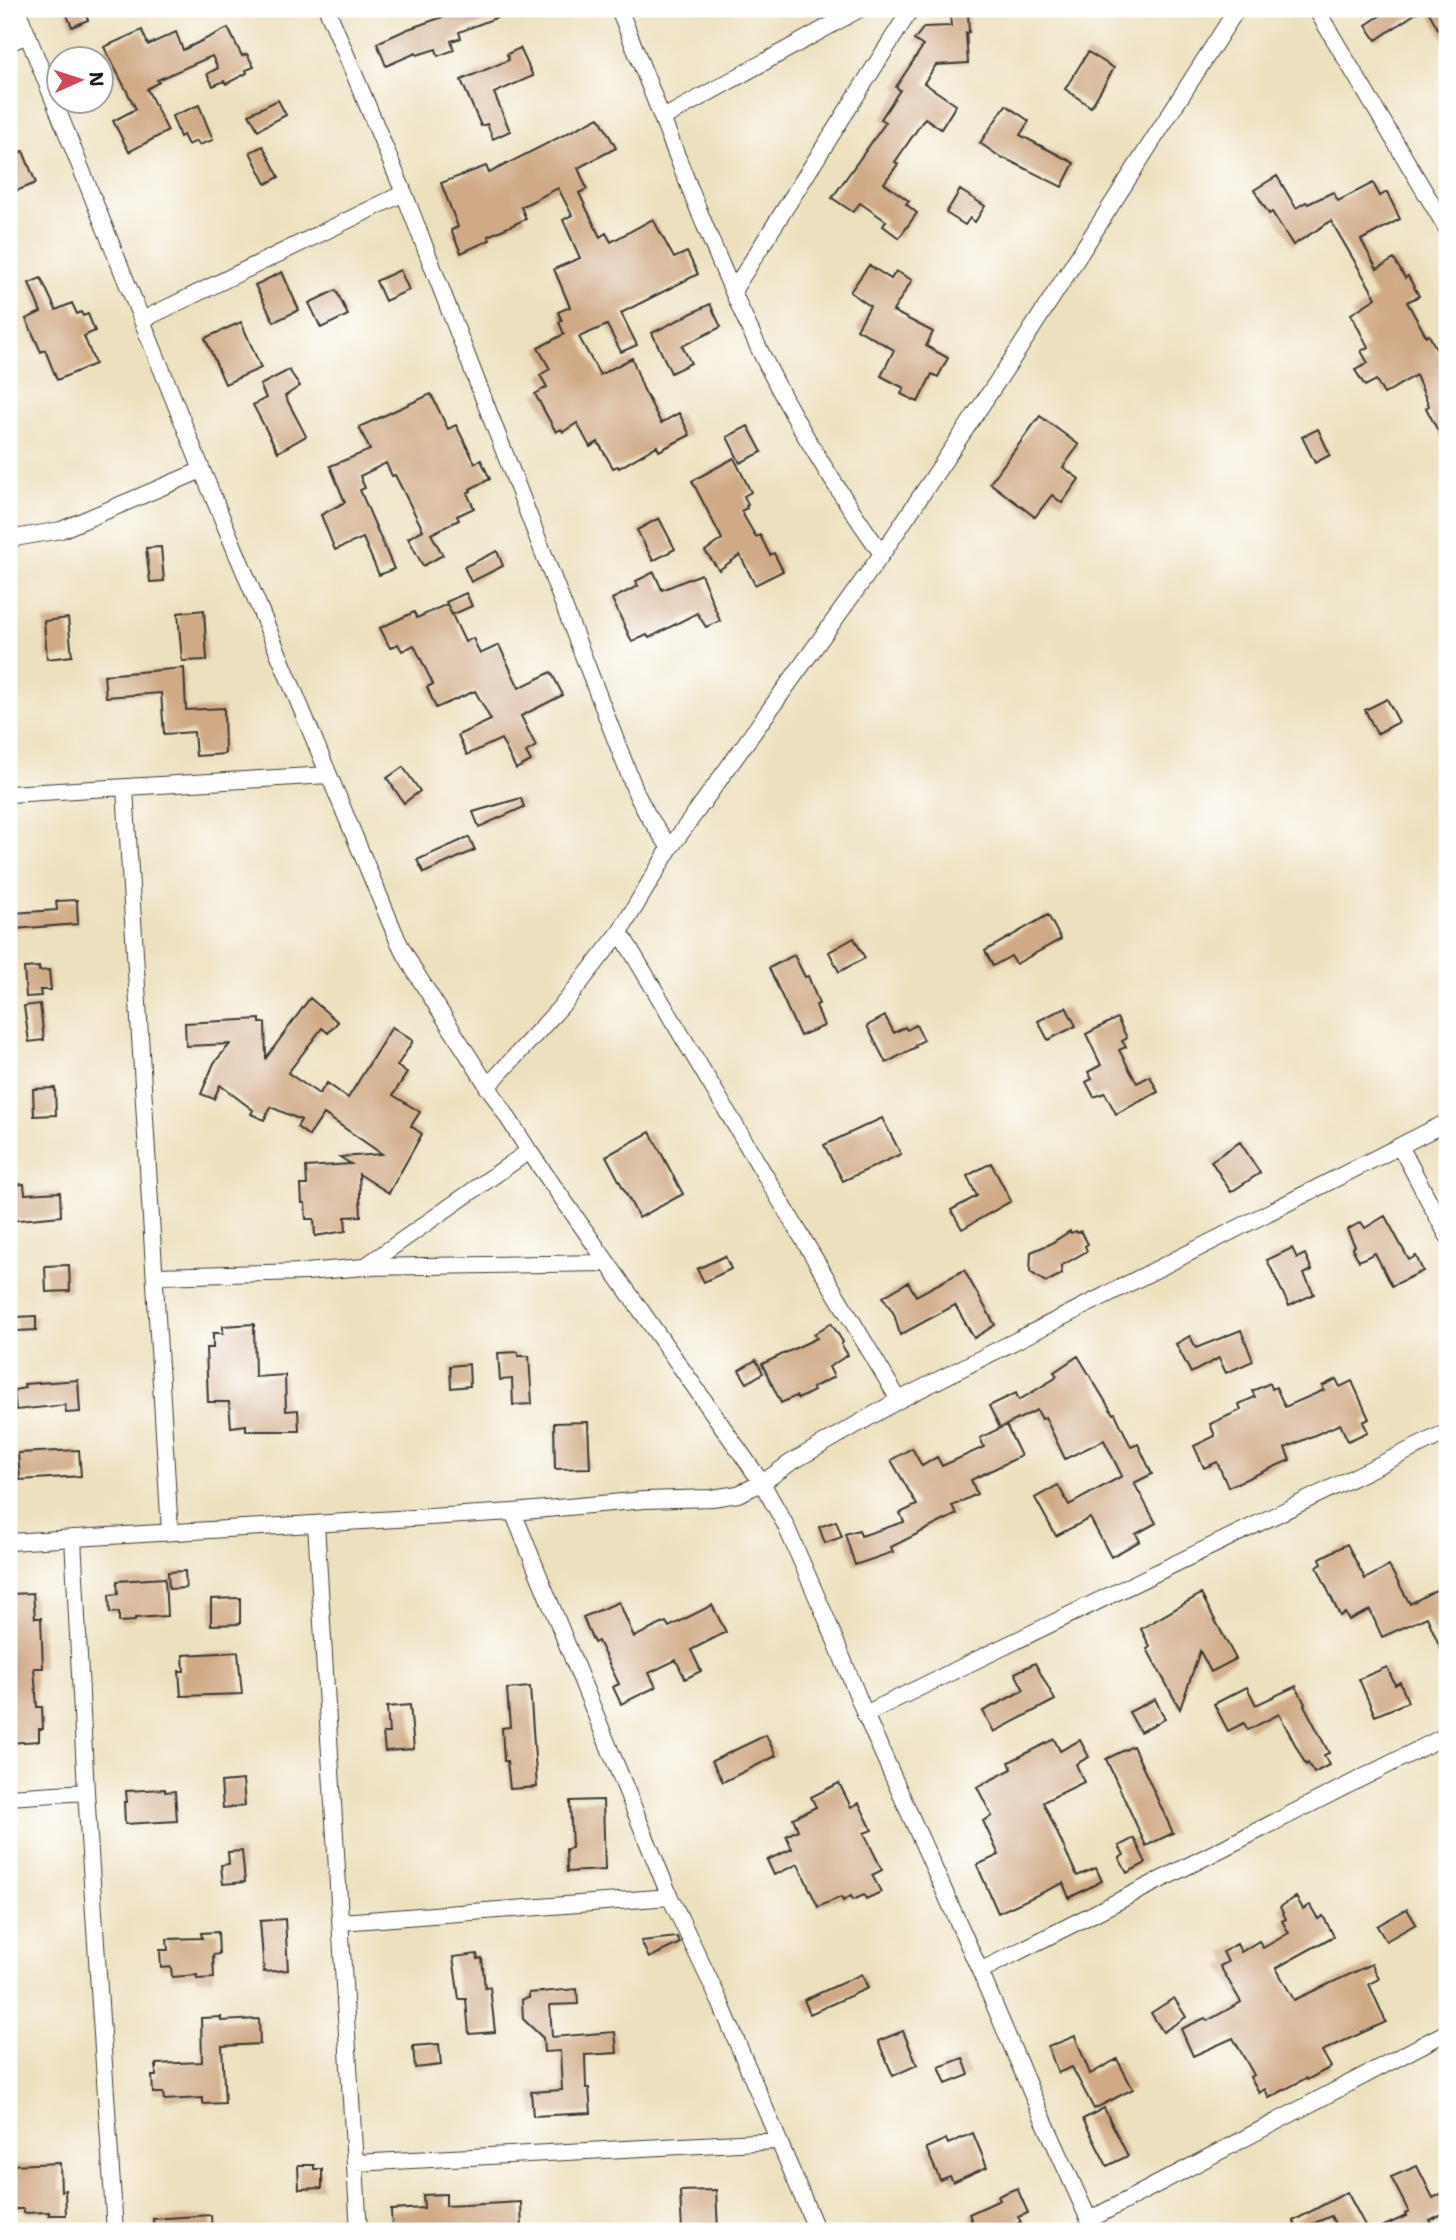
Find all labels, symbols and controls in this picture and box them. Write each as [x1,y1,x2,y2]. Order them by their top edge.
north arrow [46,46,116,116]
text: N [84,71,109,87]

